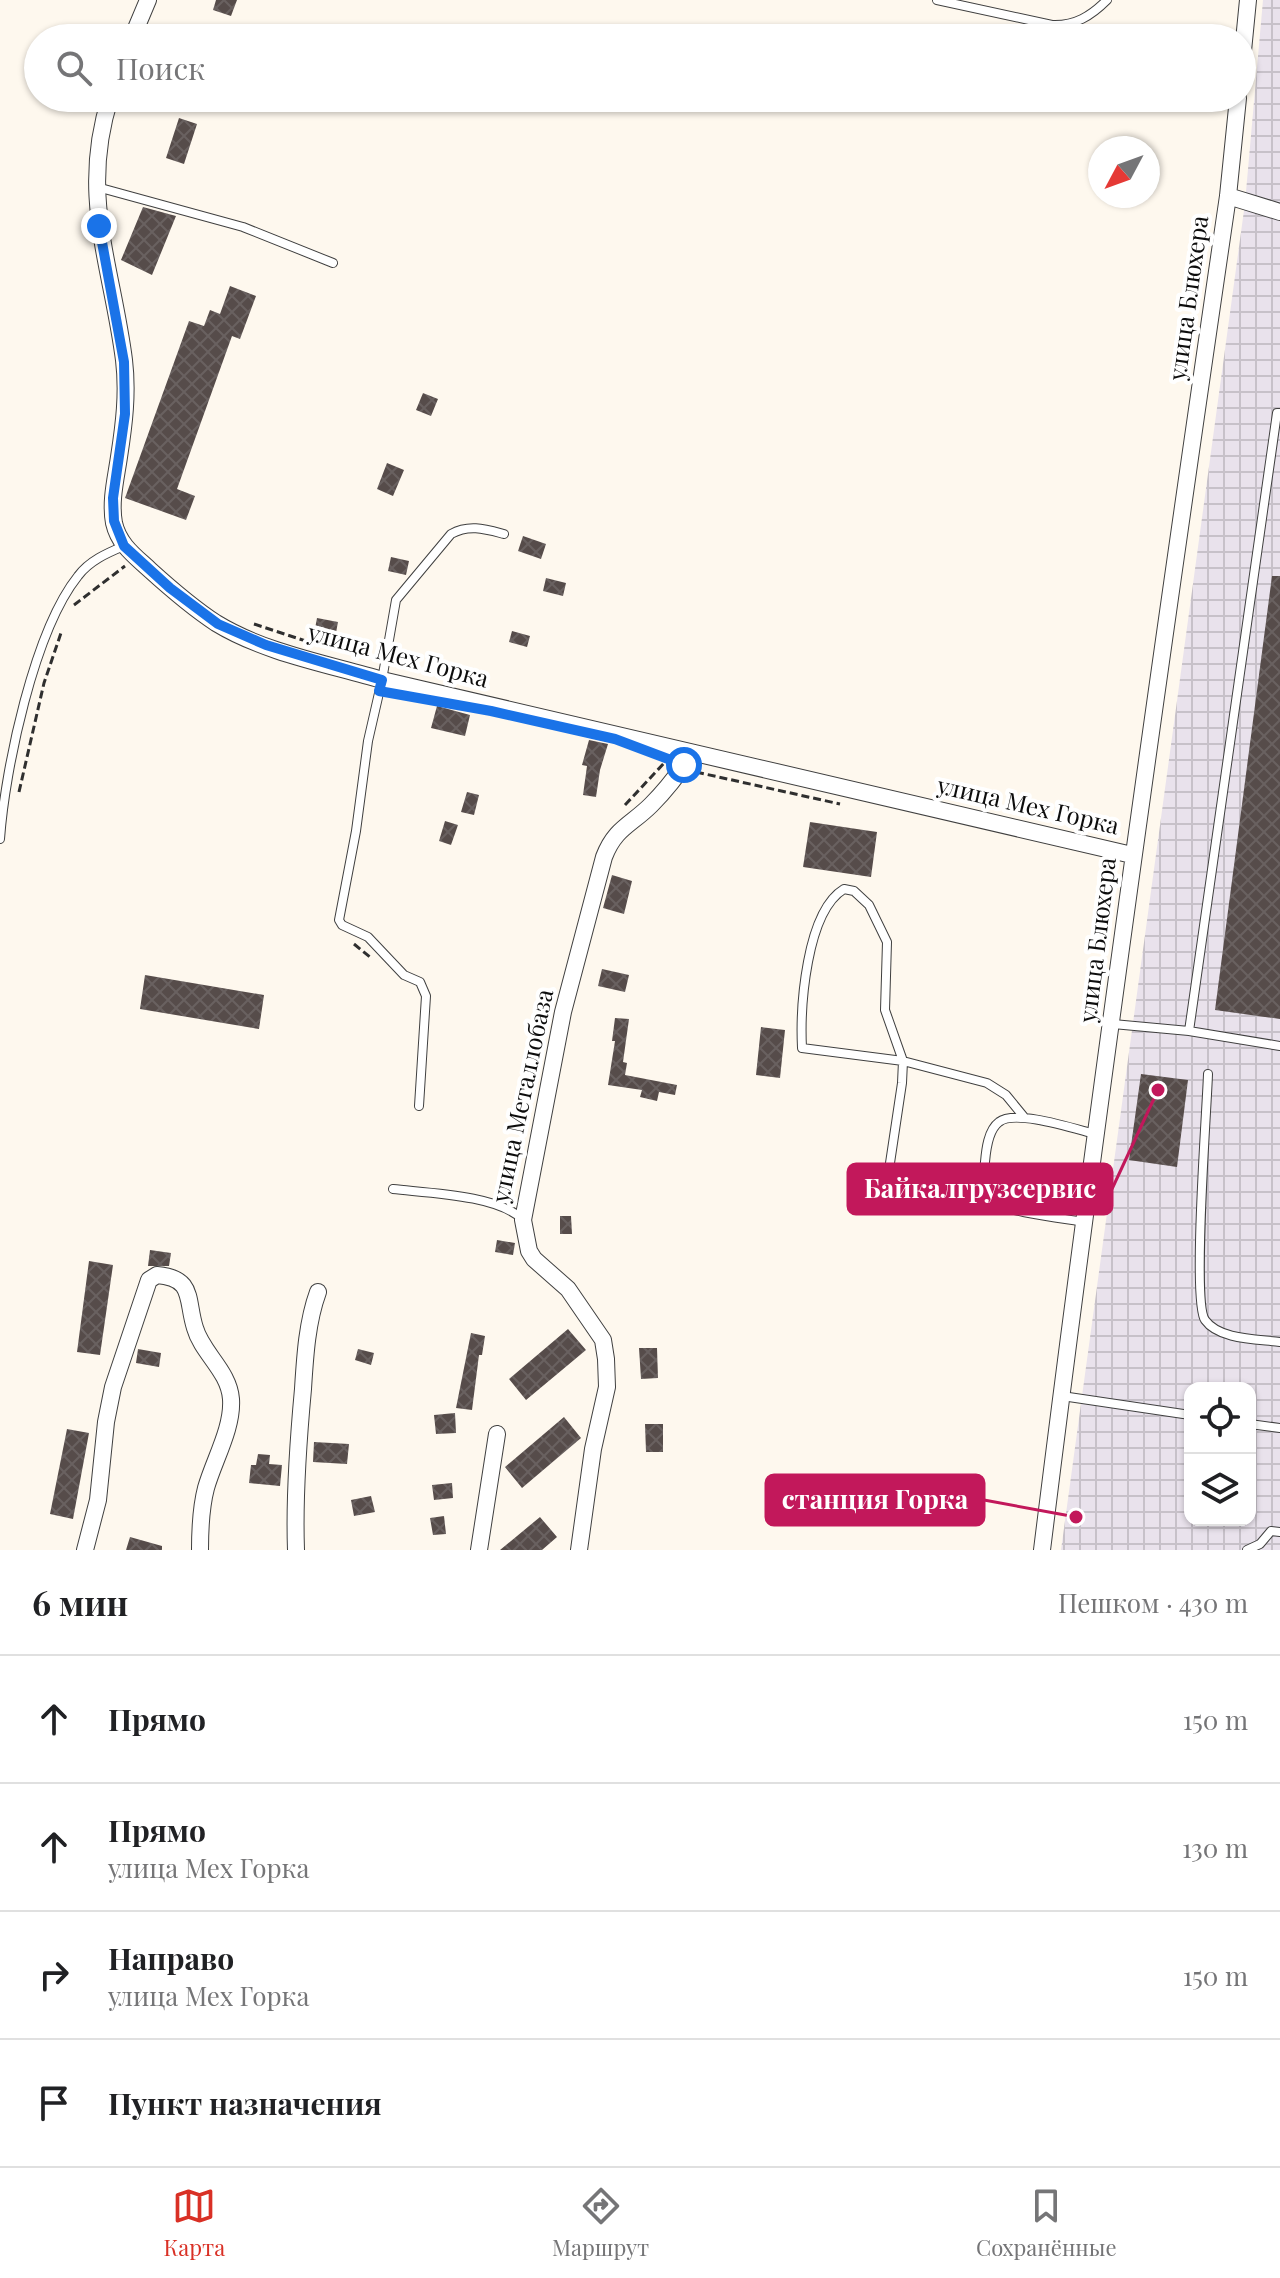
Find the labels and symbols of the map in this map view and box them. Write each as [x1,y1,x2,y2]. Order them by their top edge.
north arrow [1088,136,1160,208]
route end [81,208,117,244]
street label: улица Блюхера [1159,213,1214,383]
street label: улица Мех Горка [304,614,492,694]
route start [666,747,702,783]
street label: улица Мех Горка [933,767,1123,841]
street label: улица Блюхера [1070,855,1122,1025]
street label: улица Металлобаза [483,986,559,1206]
callout: Байкалгрузсервис [848,1164,1112,1214]
text: Байкалгрузсервис [864,1170,1096,1205]
callout: станция Горка [766,1475,984,1525]
text: станция Горка [782,1481,969,1516]

